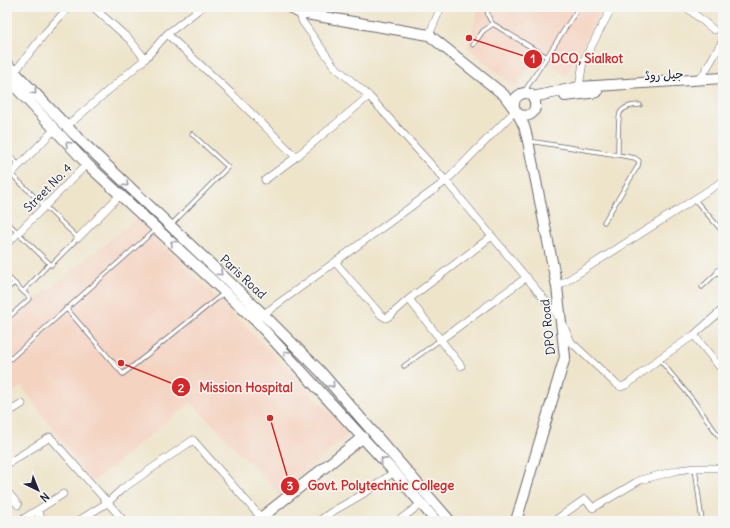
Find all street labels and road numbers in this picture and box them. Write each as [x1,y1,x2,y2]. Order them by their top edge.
street label: جیل روڈ [644,66,684,84]
street label: Street No. 4 [20,160,75,215]
street label: Paris Road [217,251,270,302]
street label: DPO Road [537,298,558,356]

